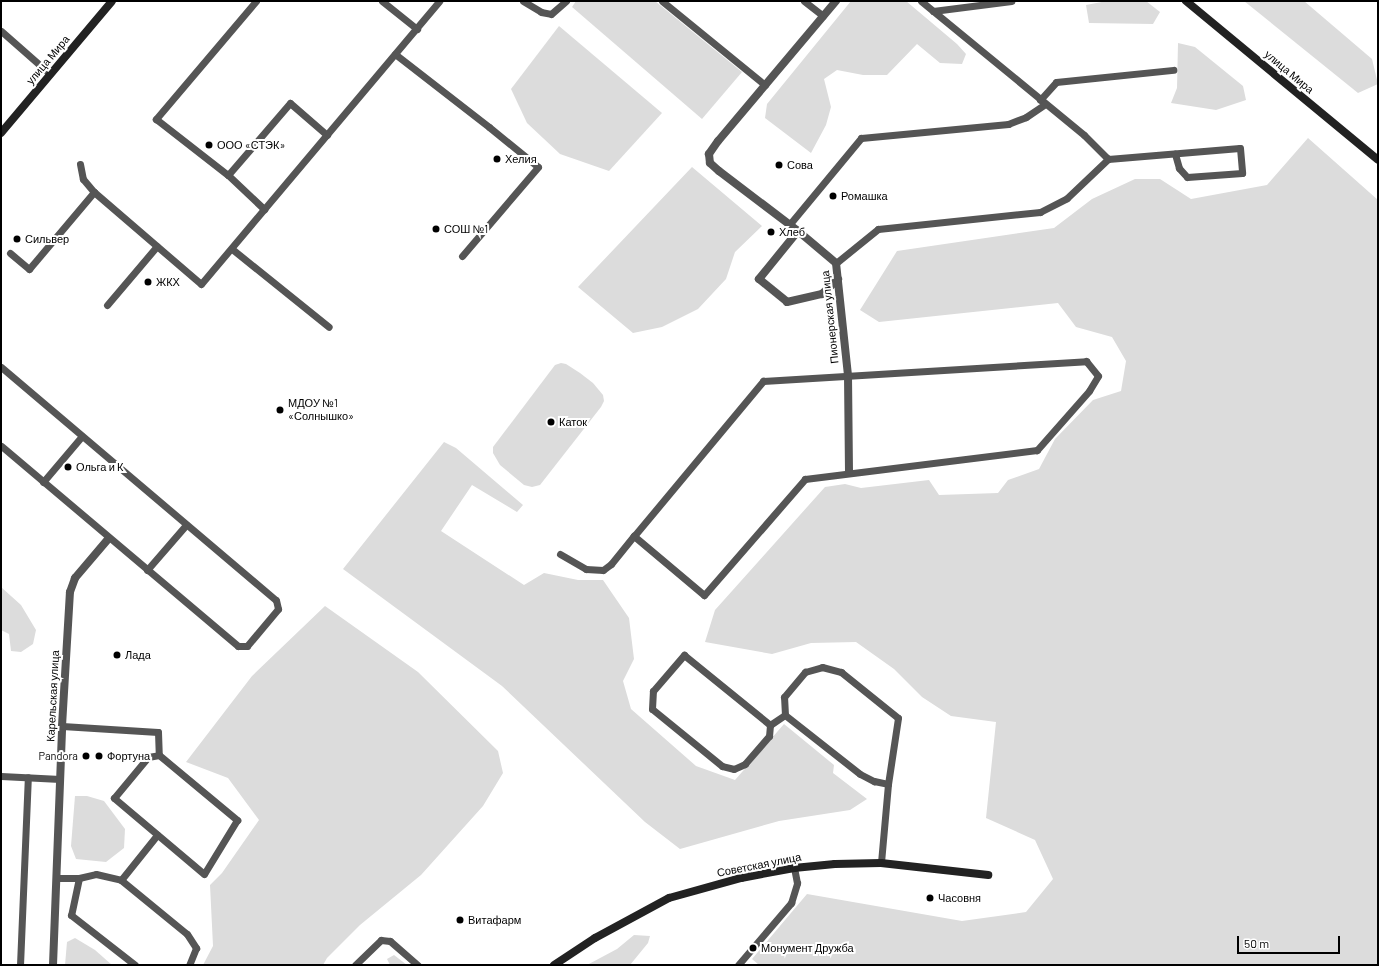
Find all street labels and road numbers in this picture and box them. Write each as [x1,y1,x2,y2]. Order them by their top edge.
street label: улица Мира [24,33,72,87]
street label: улица Мира [1262,48,1316,96]
street label: Пионерская улица [819,270,841,364]
street label: Карельская улица [44,650,62,742]
street label: Советская улица [716,850,802,880]

